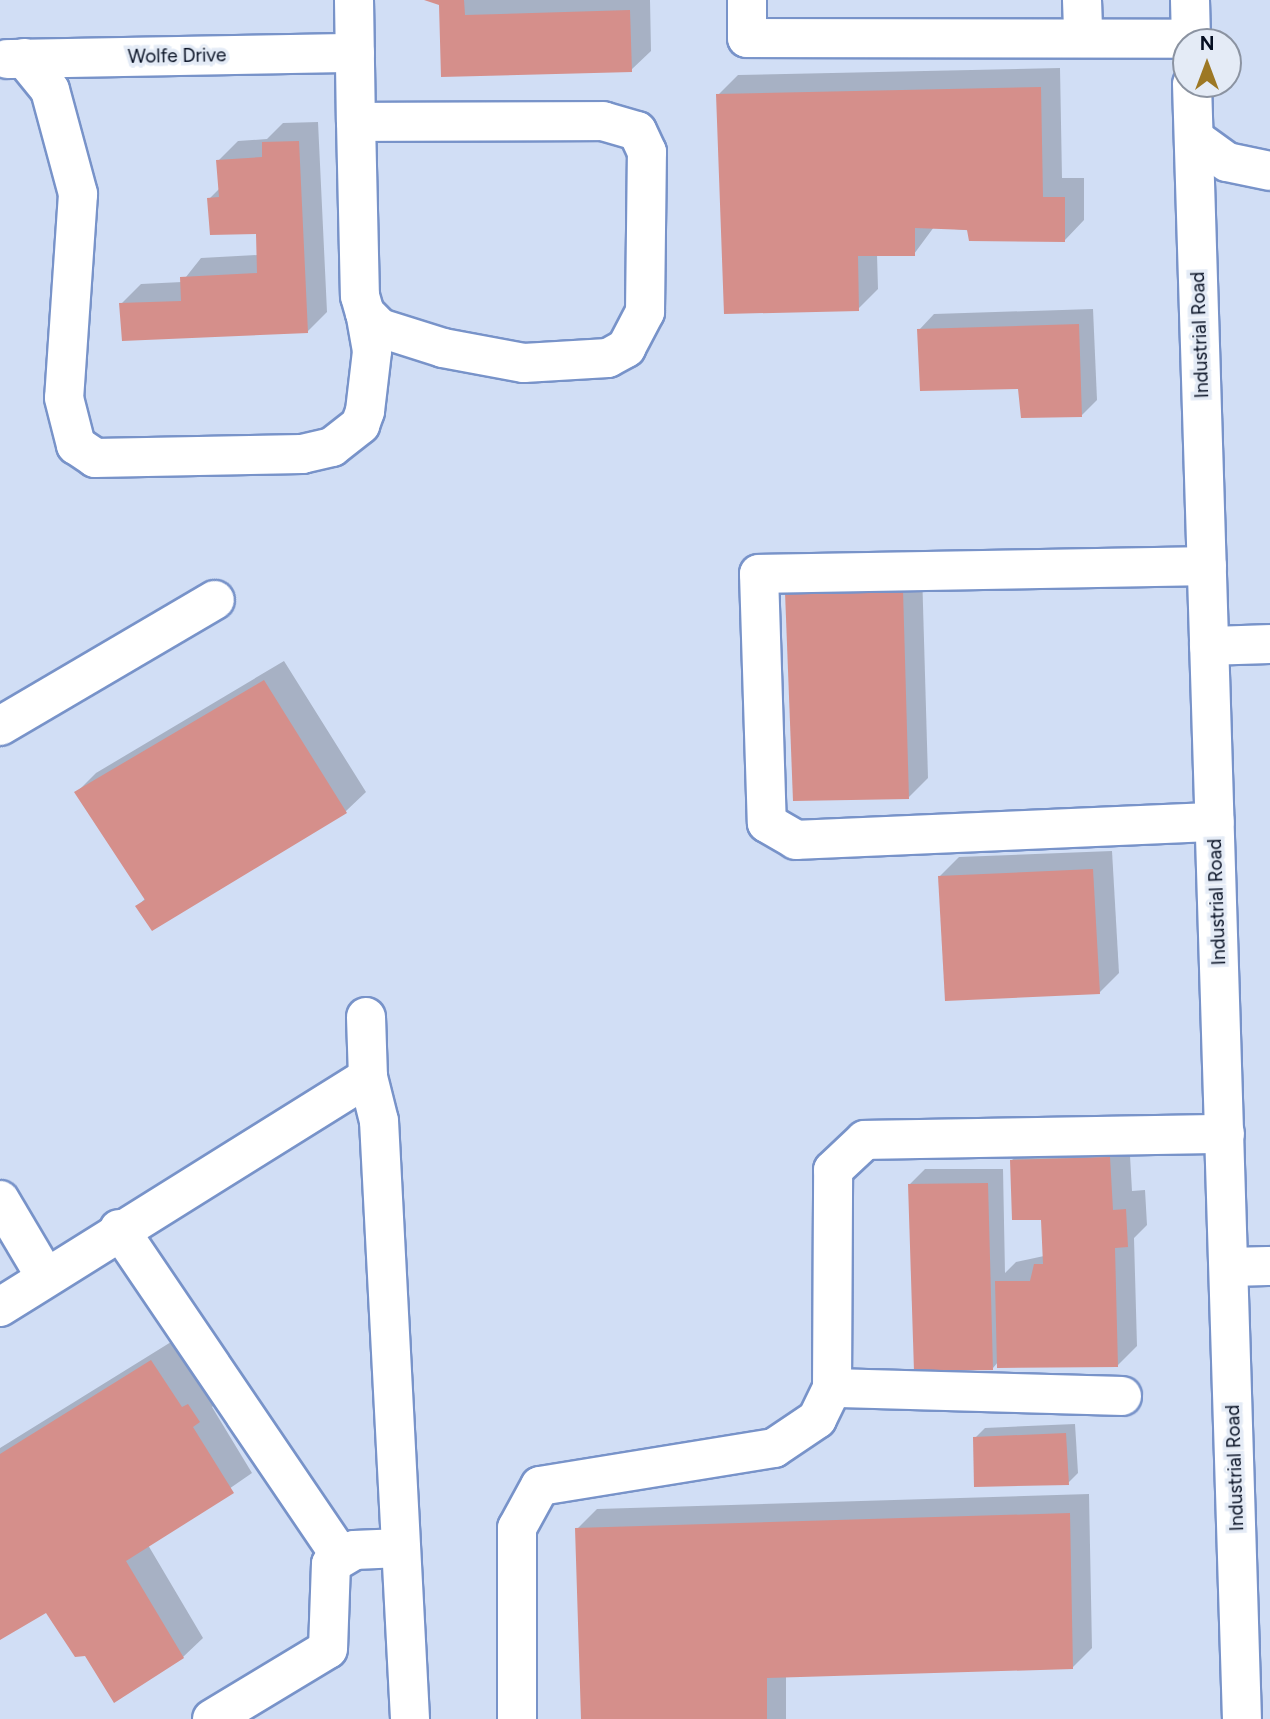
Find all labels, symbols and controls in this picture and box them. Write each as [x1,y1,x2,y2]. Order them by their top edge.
north arrow [1172,28,1242,98]
text: N [1200,32,1214,55]
street label: Wolfe Drive [128,44,226,68]
street label: Industrial Road [1186,271,1214,399]
street label: Industrial Road [1203,838,1231,966]
street label: Industrial Road [1221,1404,1249,1532]

